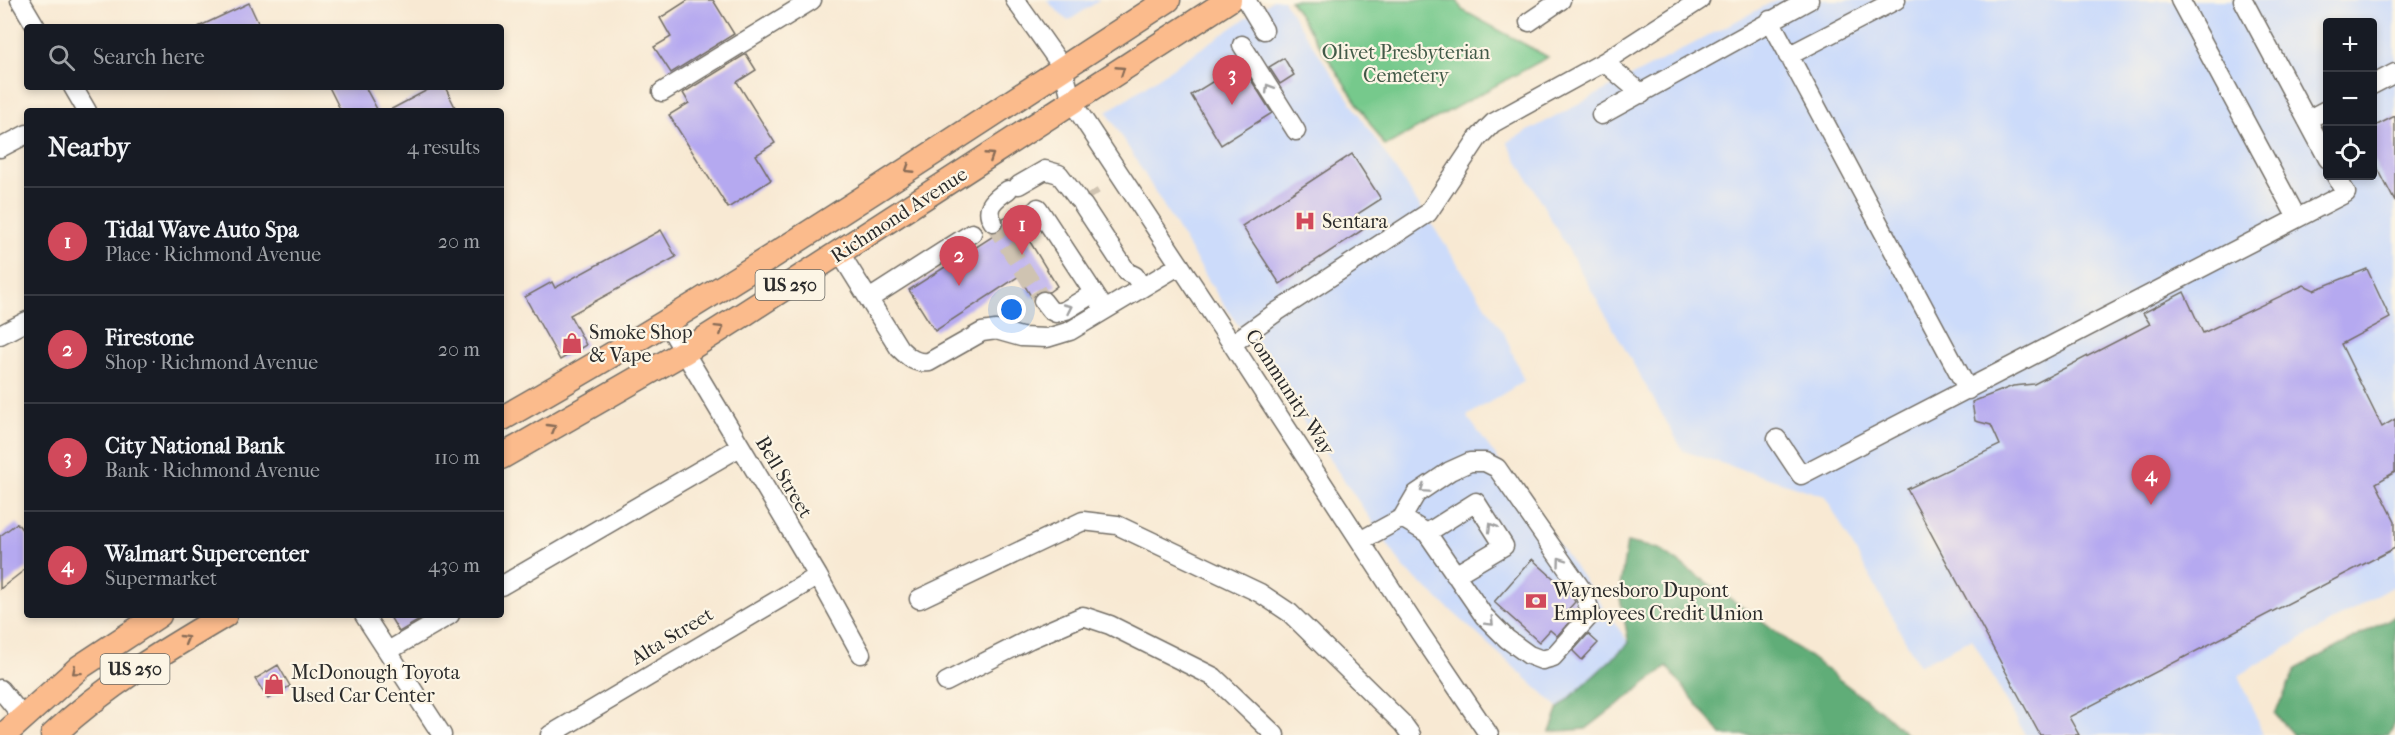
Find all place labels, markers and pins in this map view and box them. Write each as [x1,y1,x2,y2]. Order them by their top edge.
pin: 3 [1212,56,1252,105]
pin: 1 [1002,206,1042,255]
hospital icon: Sentara [1293,209,1317,233]
place label: Sentara [1322,210,1389,233]
pin: 2 [940,236,978,286]
place label: Smoke Shop & Vape [589,321,693,367]
shop icon: Smoke Shop & Vape [560,331,584,355]
pin: 4 [2132,456,2170,505]
place label: Waynesboro Dupont Employees Credit Union [1552,579,1764,625]
bank icon: Waynesboro Dupont Employees Credit Union [1524,589,1548,613]
place label: McDonough Toyota Used Car Center [291,661,461,707]
shop icon: McDonough Toyota Used Car Center [262,672,286,696]

